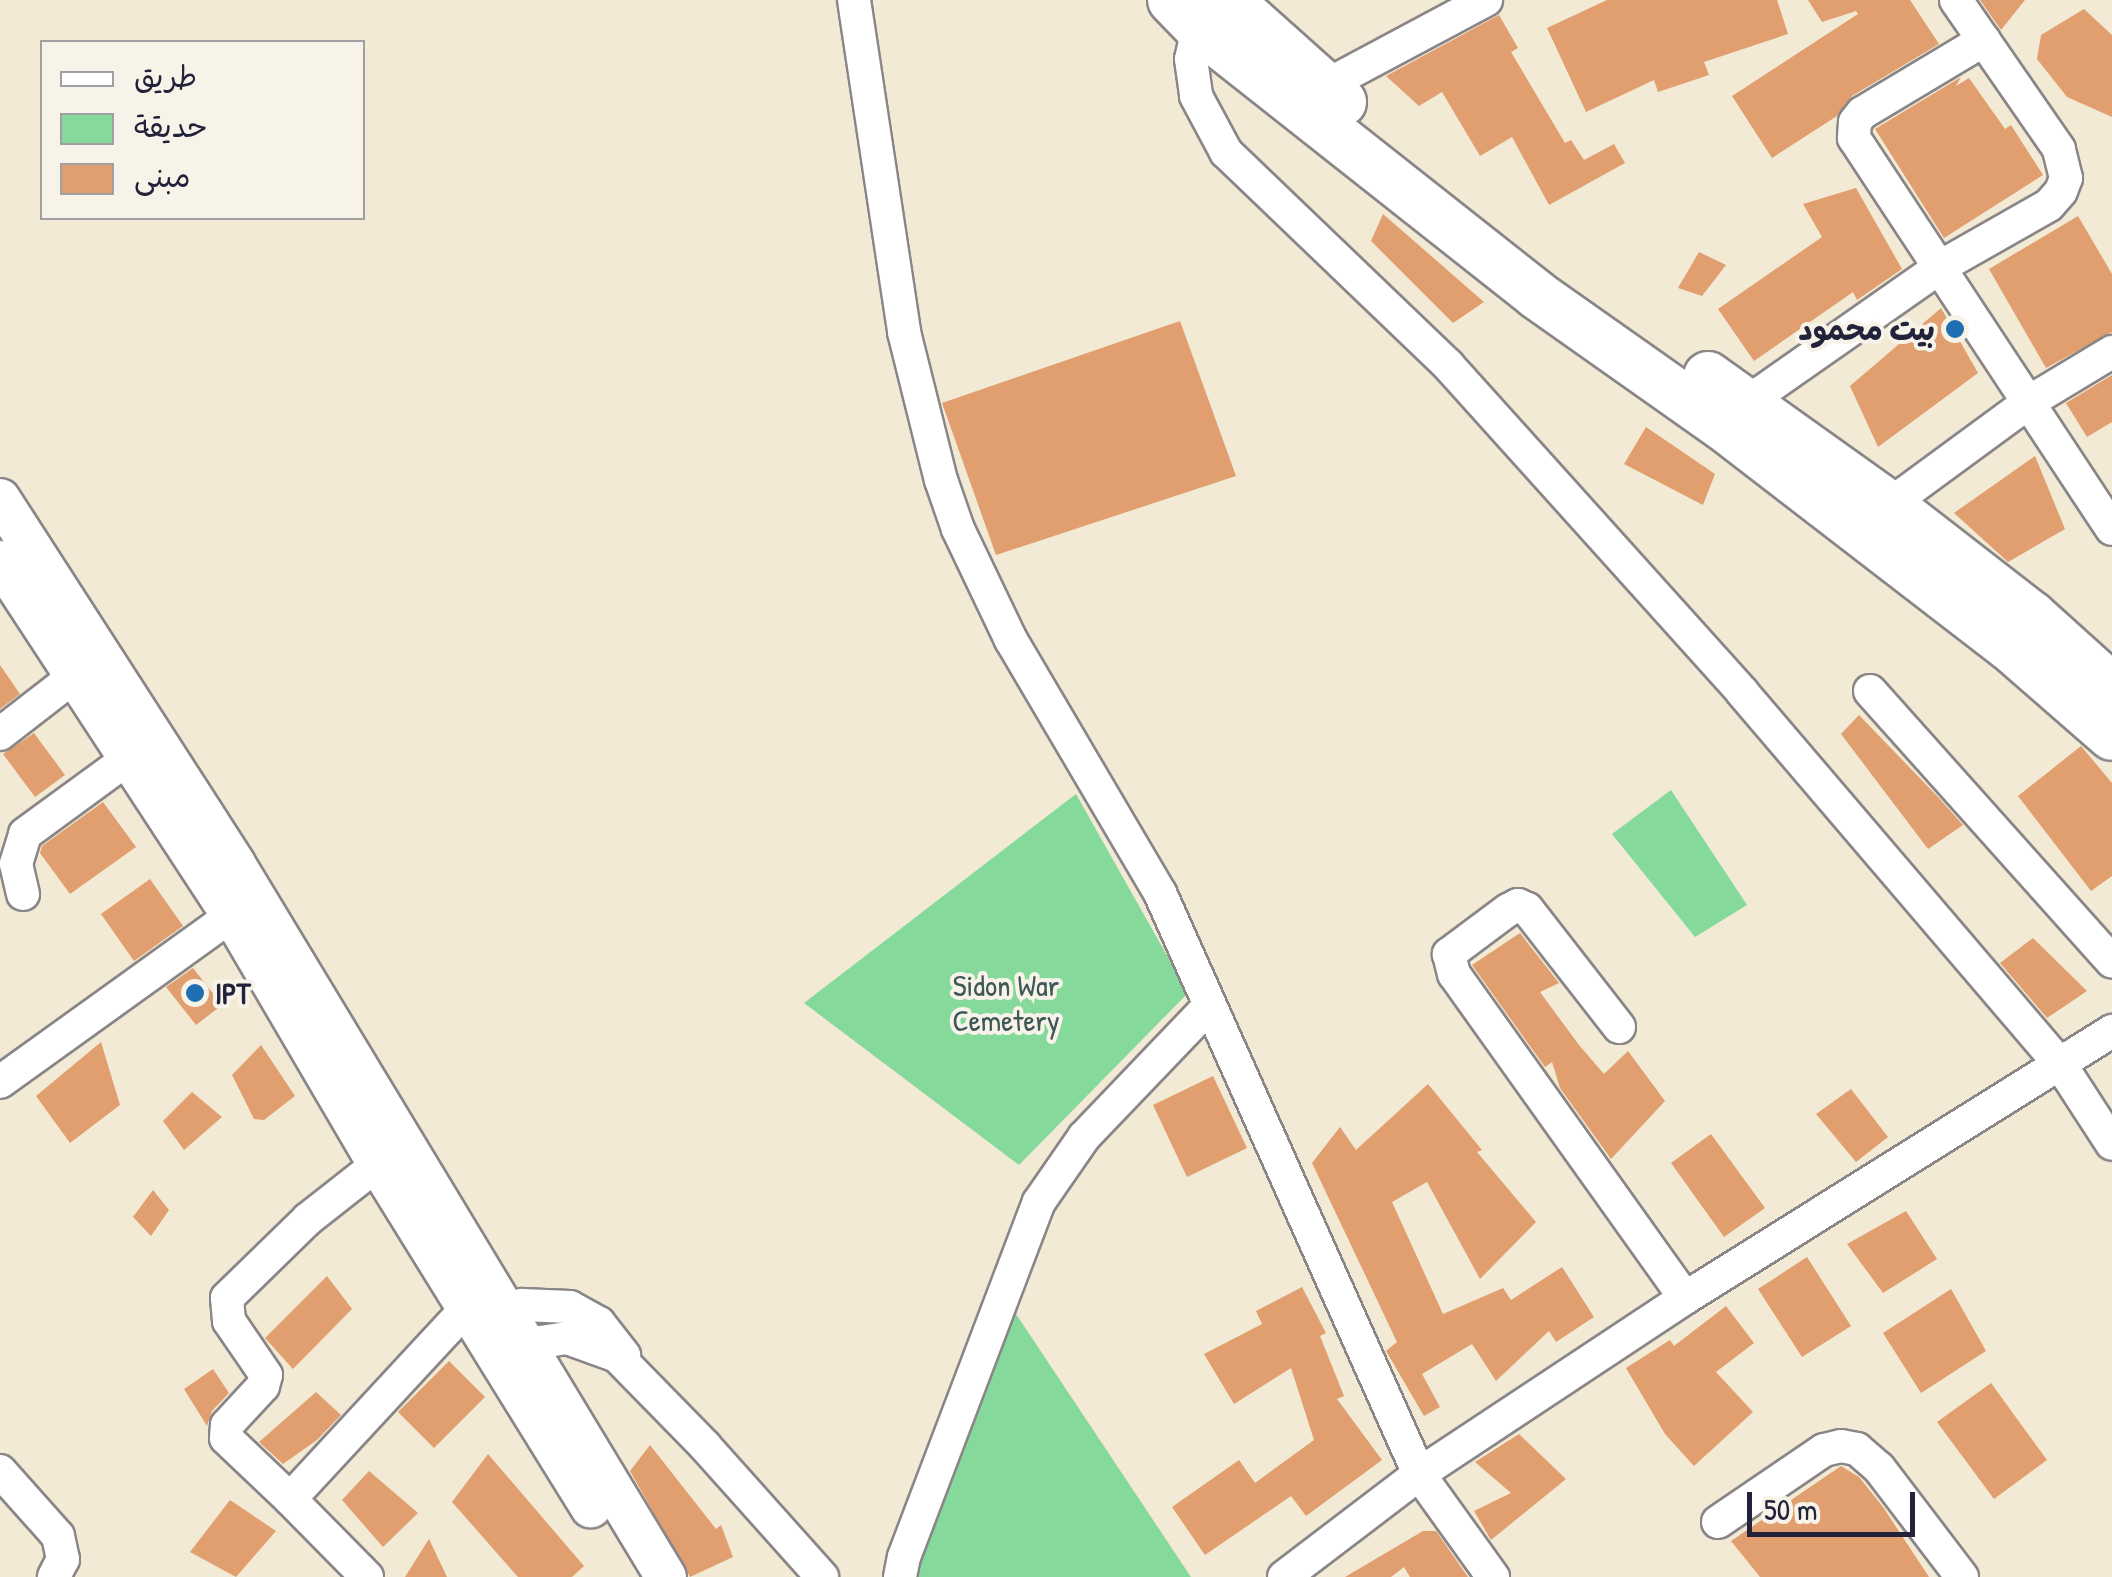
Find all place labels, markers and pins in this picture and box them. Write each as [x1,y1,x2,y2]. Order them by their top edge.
place label: بيت محمود [1798,311,1935,347]
marker: بيت محمود [1944,318,1966,340]
place label: IPT [215,975,251,1011]
marker: IPT [184,982,206,1004]

